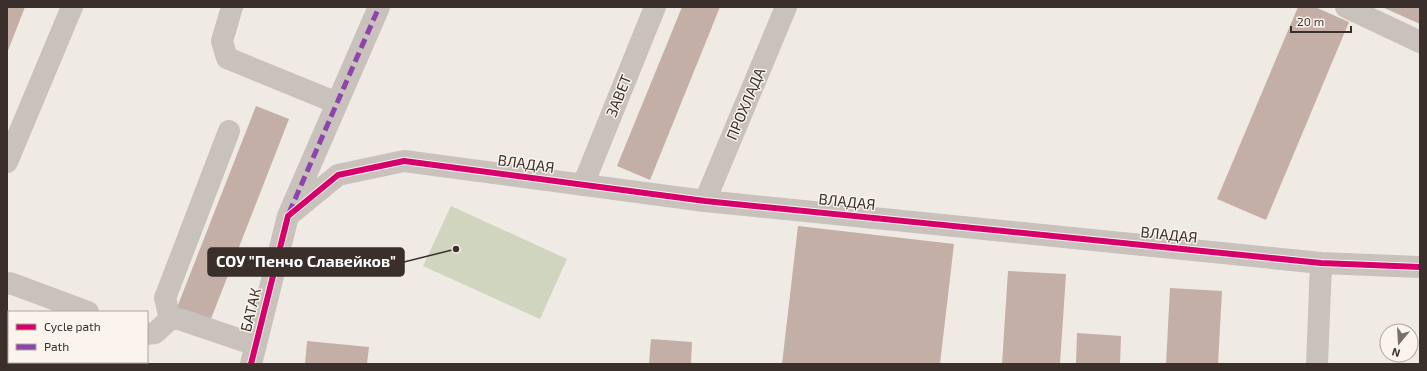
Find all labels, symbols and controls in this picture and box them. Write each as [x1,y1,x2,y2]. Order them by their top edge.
scale bar [1291,8,1351,34]
text: 20 m [1297,14,1324,28]
street label: ПРОХЛАДА [722,64,769,142]
street label: ЗАВЕТ [601,72,635,119]
street label: ВЛАДАЯ [497,150,556,176]
street label: ВЛАДАЯ [818,189,877,213]
street label: ВЛАДАЯ [1140,222,1199,246]
callout: СОУ "Пенчо Славейков" [208,248,404,276]
text: СОУ "Пенчо Славейков" [216,251,396,270]
street label: БАТАК [236,286,264,334]
legend [8,311,148,363]
text: Cycle path [44,319,101,333]
north arrow [1379,323,1419,363]
text: Path [44,339,69,353]
text: N [1390,346,1402,360]

